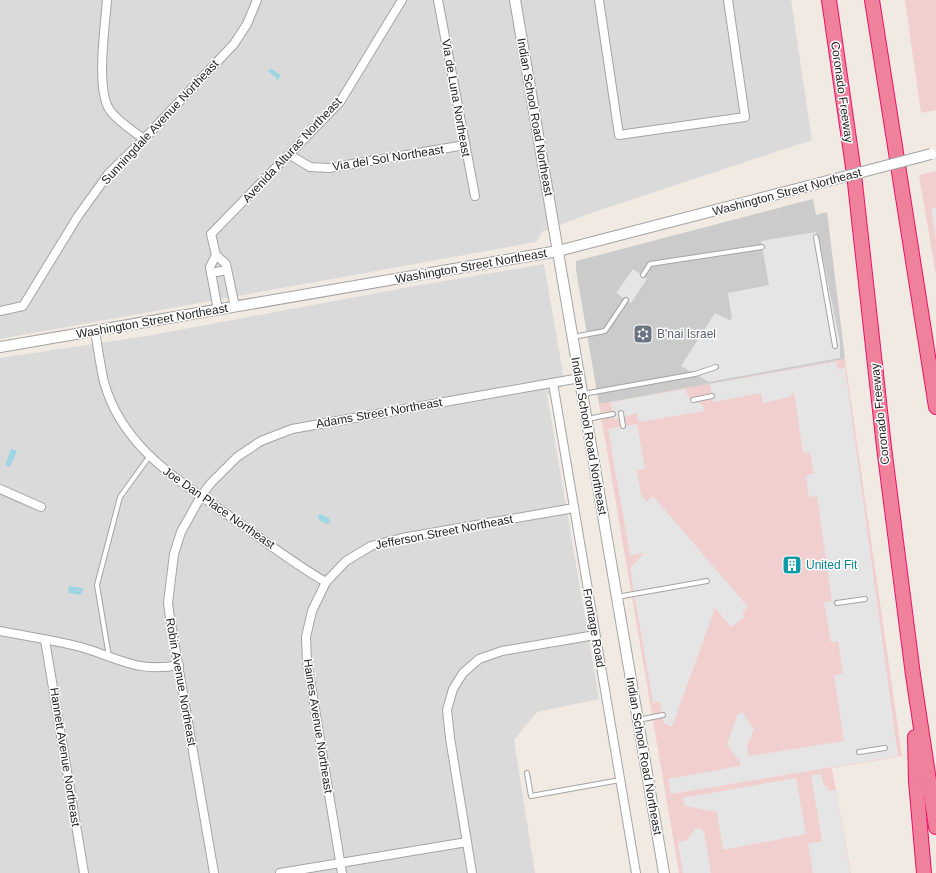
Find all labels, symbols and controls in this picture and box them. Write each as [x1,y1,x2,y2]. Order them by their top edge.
street label: Indian School Road Northeast [514,37,556,198]
street label: Via de Luna Northeast [439,38,473,159]
street label: Coronado Freeway [828,40,856,144]
street label: Sunningdale Avenue Northeast [99,56,222,187]
street label: Avenida Alturas Northeast [240,94,345,205]
street label: Via del Sol Northeast [331,142,445,174]
street label: Washington Street Northeast [711,165,864,219]
street label: Washington Street Northeast [394,246,549,286]
street label: Washington Street Northeast [75,301,230,341]
synagogue icon: B'nai Israel [632,323,654,345]
place label: B'nai Israel [657,327,716,341]
street label: Indian School Road Northeast [568,356,610,517]
street label: Coronado Freeway [868,363,892,465]
street label: Adams Street Northeast [315,395,444,431]
street label: Joe Dan Place Northeast [160,464,278,552]
street label: Jefferson Street Northeast [374,512,515,552]
building icon: United Fit [781,554,803,576]
place label: United Fit [806,558,858,572]
street label: Frontage Road [580,587,608,669]
street label: Robin Avenue Northeast [163,617,199,748]
street label: Haines Avenue Northeast [300,658,336,795]
street label: Indian School Road Northeast [623,676,665,837]
street label: Hannett Avenue Northeast [47,686,83,828]

